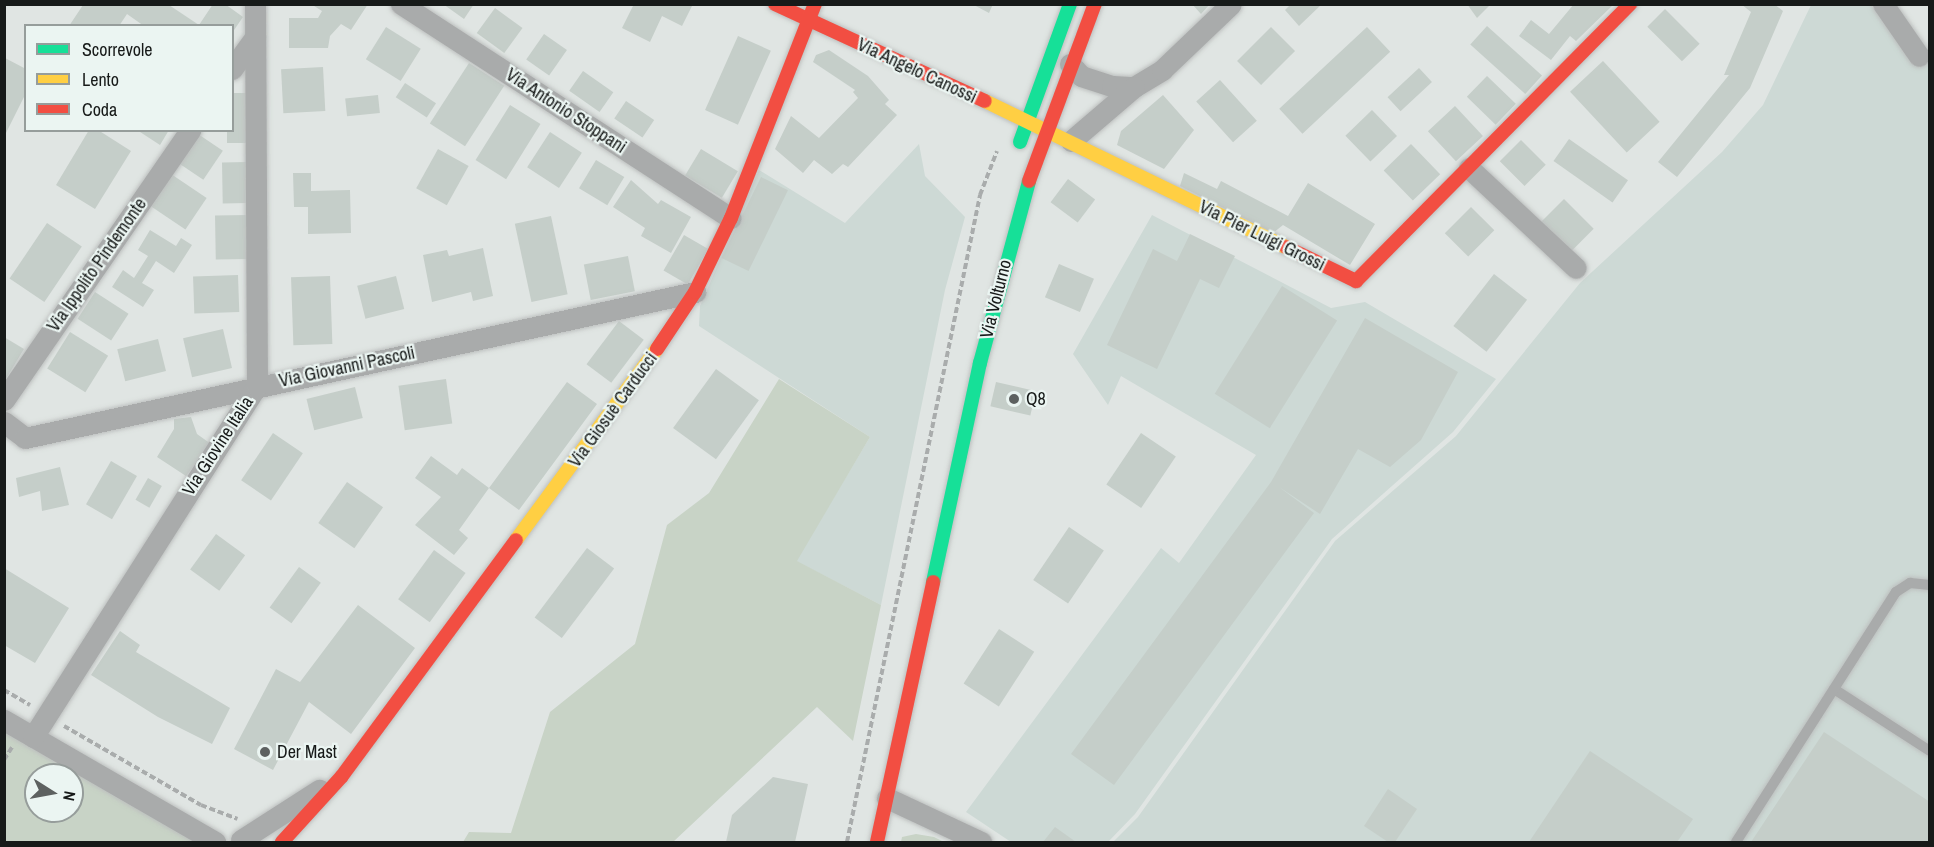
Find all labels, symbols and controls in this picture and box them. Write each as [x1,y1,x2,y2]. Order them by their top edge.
legend [24,24,234,132]
street label: Via Angelo Canossi [853,34,981,108]
text: Scorrevole [82,37,153,62]
street label: Via Antonio Stoppani [501,64,631,158]
text: Lento [82,67,119,92]
text: Coda [82,97,117,122]
street label: Via Ippolito Pindemonte [43,194,151,336]
street label: Via Pier Luigi Grossi [1195,196,1329,276]
street label: Via Volturno [976,257,1016,341]
street label: Via Giovanni Pascoli [277,342,417,392]
street label: Via Giosuè Carducci [564,348,662,472]
place label: Q8 [1026,388,1046,410]
street label: Via Giovine Italia [178,392,258,500]
marker: Q8 [1007,392,1021,406]
place label: Der Mast [277,741,337,763]
marker: Der Mast [258,745,272,759]
north arrow [24,763,84,823]
text: N [58,789,81,803]

